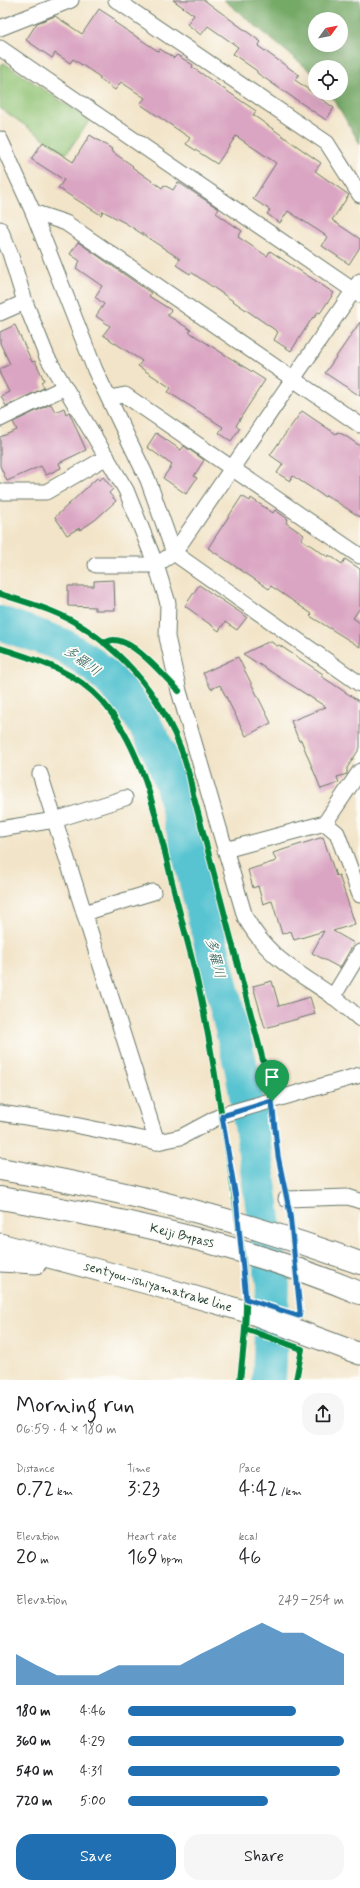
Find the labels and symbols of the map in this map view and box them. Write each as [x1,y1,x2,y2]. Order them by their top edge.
north arrow [308,12,348,52]
water label: 多羅川 [60,641,104,681]
water label: 多羅川 [201,935,229,981]
pin [255,1060,289,1101]
street label: Keiji Bypass [148,1220,216,1252]
street label: sentyou-ishiyamatrabe line [82,1258,234,1316]

